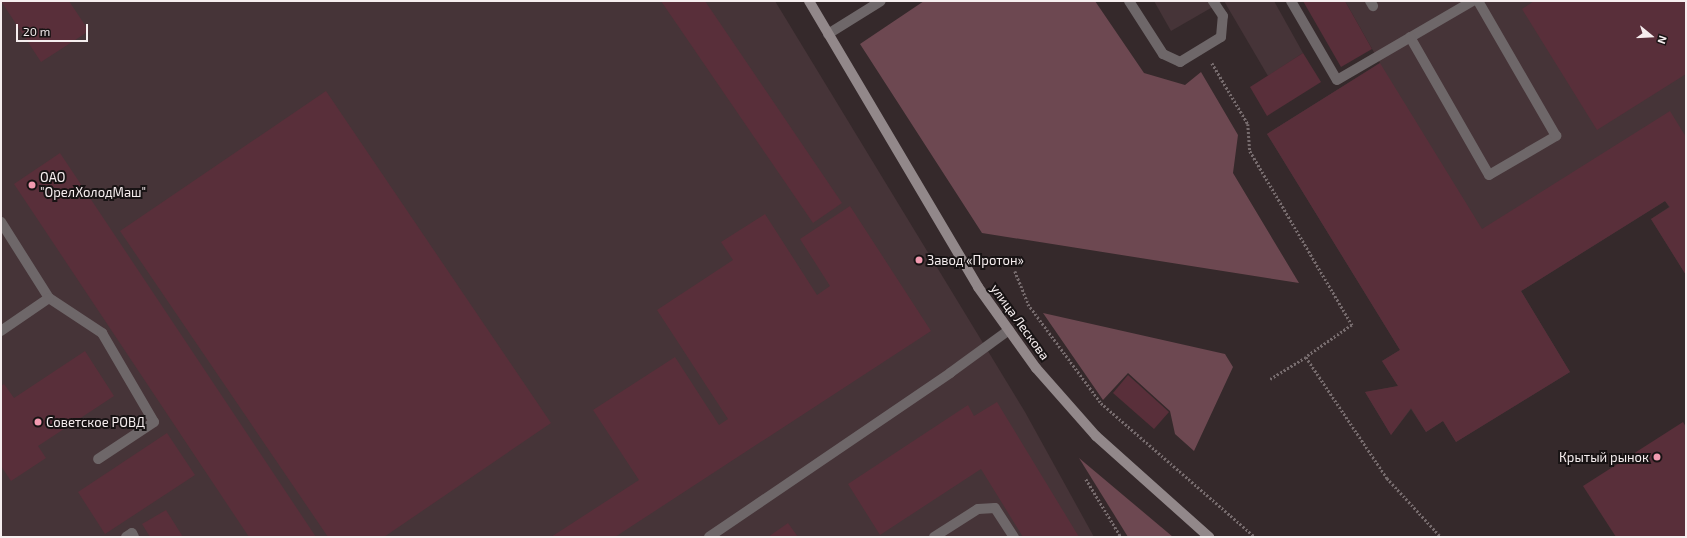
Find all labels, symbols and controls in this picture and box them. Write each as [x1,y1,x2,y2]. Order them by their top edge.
scale bar [18,16,90,42]
north arrow [1631,16,1671,56]
text: 20 m [23,24,50,38]
text: N [1655,34,1670,46]
place label: ОАО "ОрелХолодМаш" [40,170,146,201]
marker: ОАО "ОрелХолодМаш" [27,180,37,190]
place label: Завод «Протон» [927,252,1024,268]
marker: Завод «Протон» [914,255,924,265]
street label: улица Лескова [987,281,1053,363]
place label: Советское РОВД [46,414,145,430]
marker: Советское РОВД [33,417,43,427]
place label: Крытый рынок [1559,449,1649,465]
marker: Крытый рынок [1652,452,1662,462]

